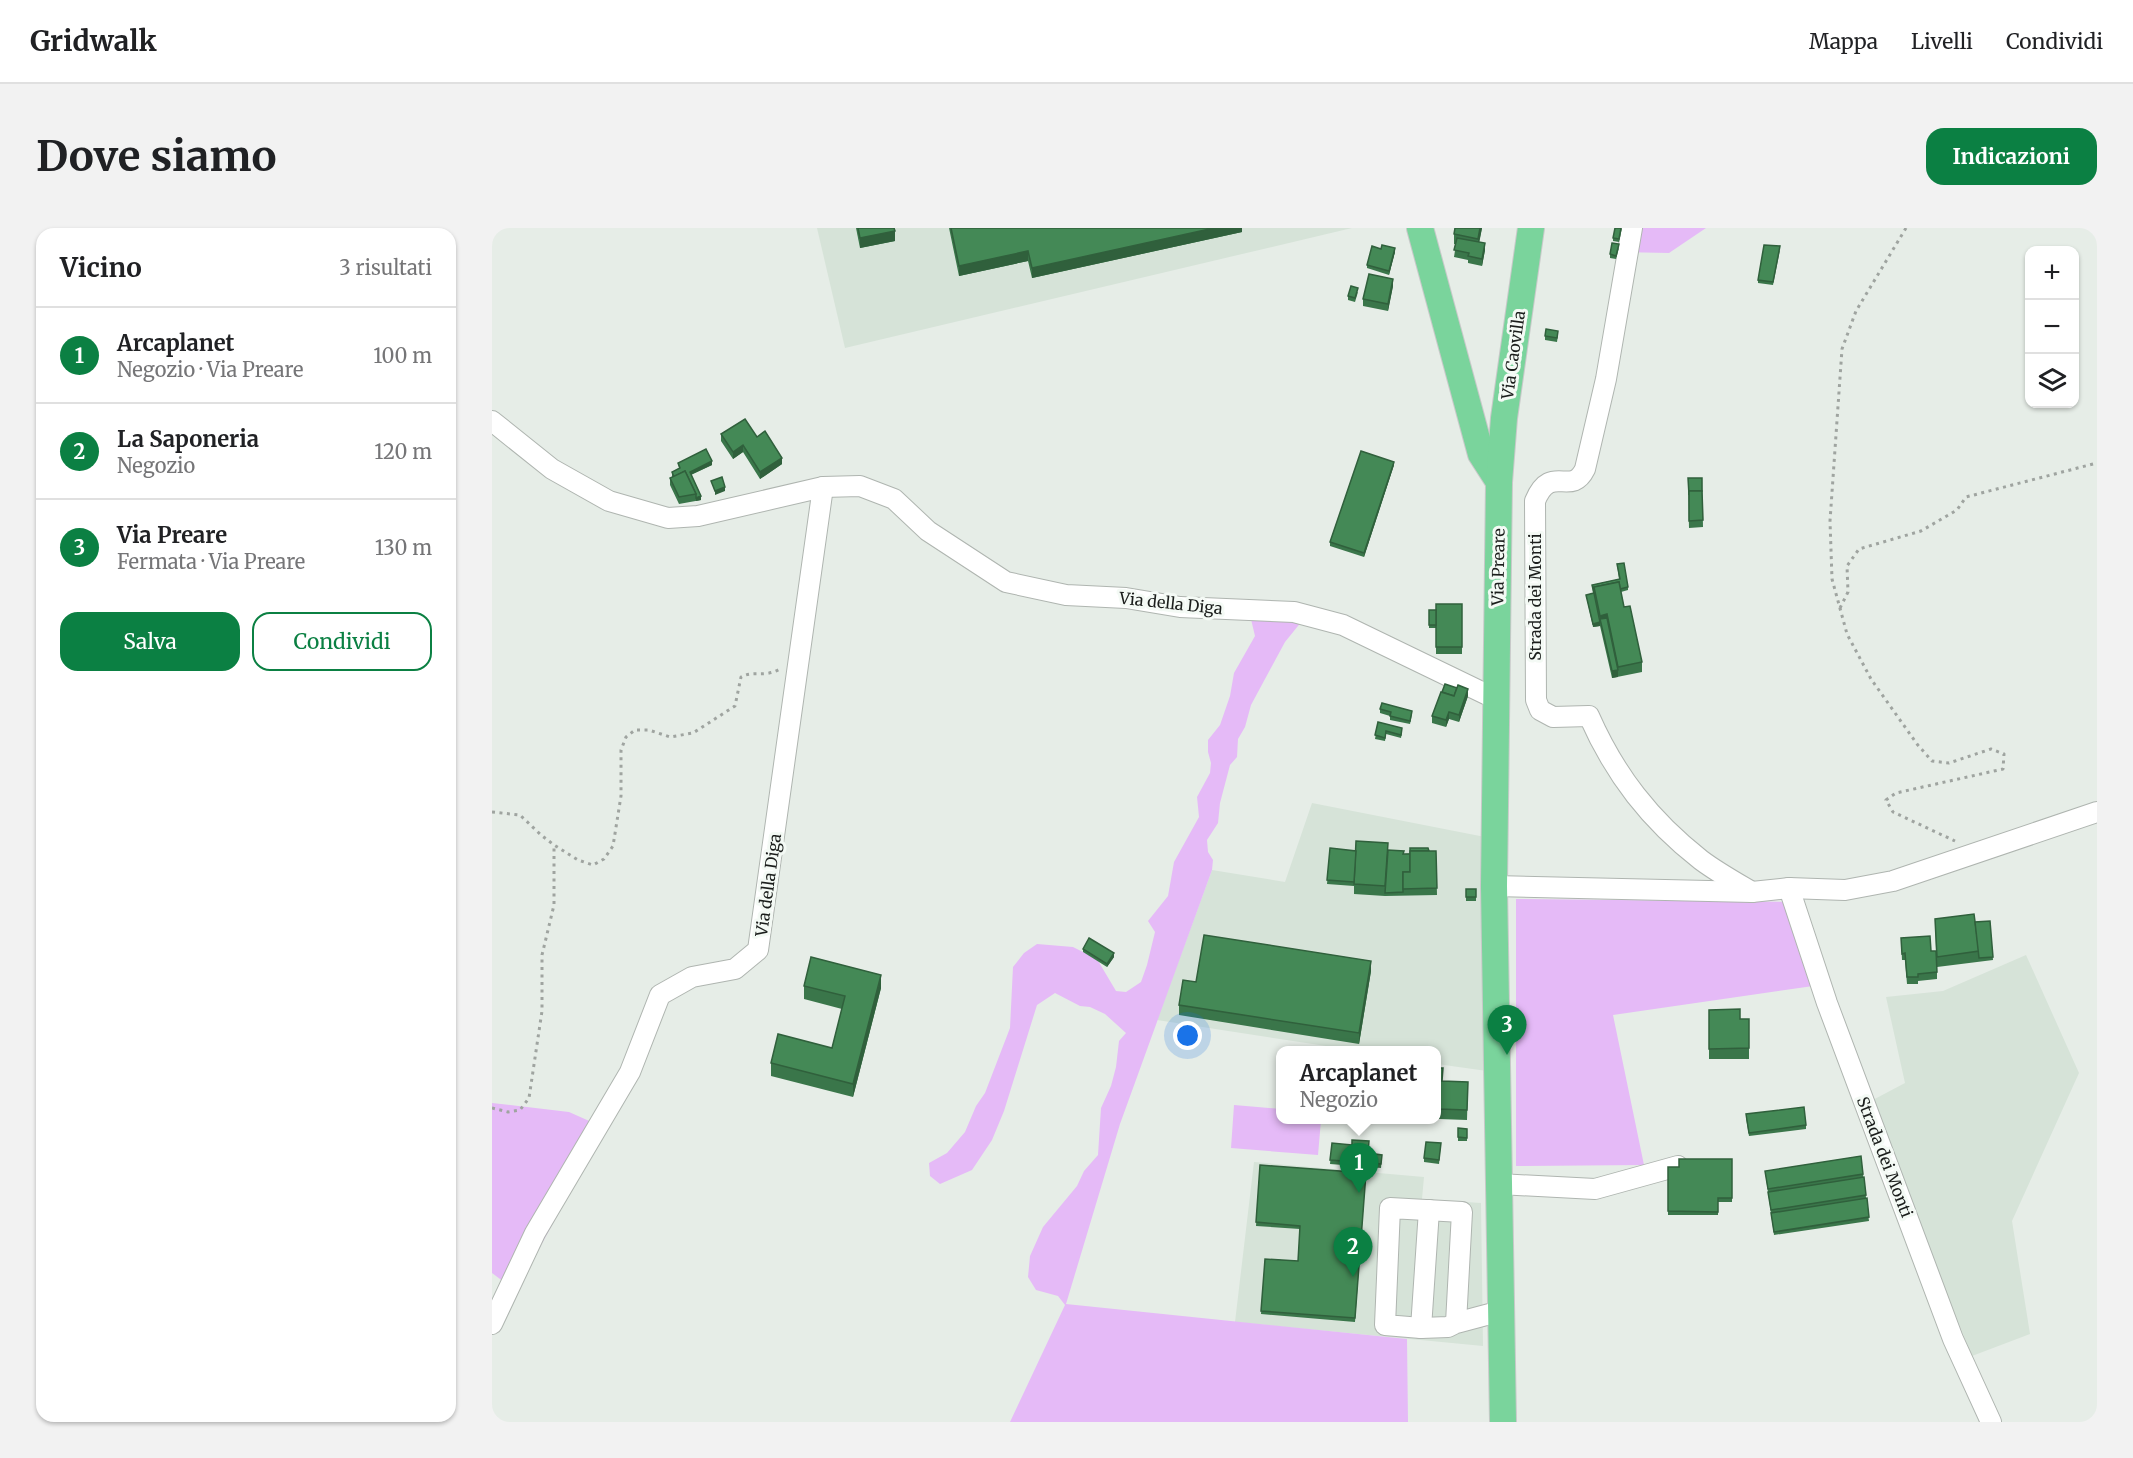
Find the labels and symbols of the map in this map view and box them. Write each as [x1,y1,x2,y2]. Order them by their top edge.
street label: Via Caovilla [1497,309,1529,402]
street label: Via Preare [1487,528,1509,607]
street label: Strada dei Monti [1525,533,1545,661]
street label: Via della Diga [1117,588,1224,618]
street label: Via della Diga [751,832,785,939]
pin: 3 [1488,1006,1526,1055]
your location [1173,1021,1202,1050]
street label: Strada dei Monti [1853,1094,1917,1220]
pin: 1 [1340,1144,1378,1193]
pin: 2 [1334,1228,1372,1277]

